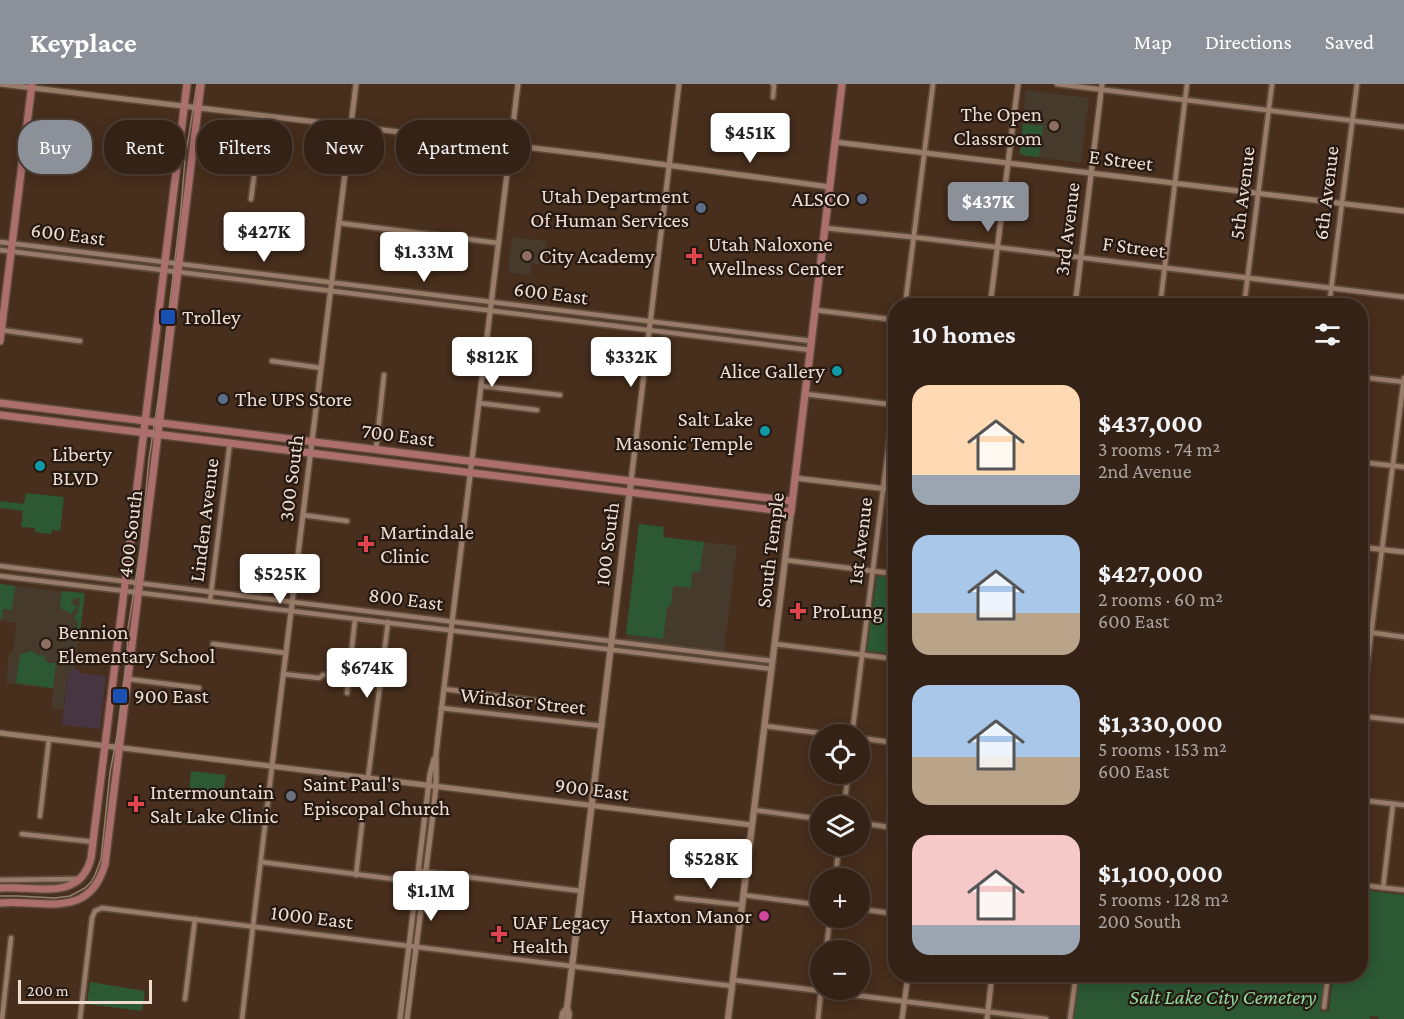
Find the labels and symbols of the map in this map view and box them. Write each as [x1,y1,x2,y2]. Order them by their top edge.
place label: The Open Classroom [953,102,1042,150]
pin: $451K [708,113,792,164]
marker: The Open Classroom [1047,119,1061,133]
street label: E Street [1088,144,1156,176]
street label: 5th Avenue [1224,145,1260,241]
street label: 6th Avenue [1308,145,1344,241]
street label: 3rd Avenue [1049,181,1085,277]
pin: $437K [946,182,1030,233]
place label: Utah Department Of Human Services [530,184,690,232]
place label: ALSCO [792,187,850,211]
marker: ALSCO [855,192,869,206]
marker: Utah Department Of Human Services [694,201,708,215]
pin: $427K [222,212,306,263]
street label: 600 East [29,218,108,251]
street label: F Street [1101,231,1168,263]
pin: $1.33M [375,232,473,283]
place label: Utah Naloxone Wellness Center [708,232,844,280]
place label: City Academy [539,244,655,268]
marker: Utah Naloxone Wellness Center [685,247,703,265]
marker: City Academy [520,249,534,263]
street label: 600 East [512,277,591,310]
place label: Trolley [182,305,241,329]
marker: Trolley [159,308,177,326]
pin: $812K [450,337,534,388]
pin: $332K [589,337,673,388]
place label: Alice Gallery [720,359,825,383]
marker: Alice Gallery [830,364,844,378]
place label: The UPS Store [235,387,352,411]
marker: The UPS Store [216,392,230,406]
place label: Salt Lake Masonic Temple [615,407,753,455]
street label: 700 East [360,419,437,452]
marker: Salt Lake Masonic Temple [758,424,772,438]
street label: 300 South [274,433,308,523]
place label: Liberty BLVD [52,442,112,490]
street label: Linden Avenue [184,457,224,583]
marker: Liberty BLVD [33,459,47,473]
street label: 400 South [113,489,147,579]
street label: South Temple [751,491,789,609]
street label: 1st Avenue [843,496,877,586]
street label: 100 South [590,501,624,587]
place label: Martindale Clinic [380,520,474,568]
marker: Martindale Clinic [357,535,375,553]
pin: $525K [238,554,322,605]
street label: 800 East [367,583,446,616]
place label: ProLung [812,599,883,623]
marker: ProLung [789,602,807,620]
place label: Bennion Elementary School [58,620,215,668]
marker: Bennion Elementary School [39,637,53,651]
pin: $674K [325,648,409,699]
street label: Windsor Street [459,682,588,720]
place label: 900 East [134,684,210,708]
marker: 900 East [111,687,129,705]
place label: Saint Paul's Episcopal Church [303,772,450,820]
street label: 900 East [553,773,632,806]
place label: Intermountain Salt Lake Clinic [150,780,278,828]
marker: Saint Paul's Episcopal Church [284,789,298,803]
marker: Intermountain Salt Lake Clinic [127,795,145,813]
pin: $528K [669,839,753,890]
pin: $1.1M [389,871,473,922]
street label: 1000 East [269,900,356,934]
place label: Haxton Manor [630,904,753,928]
marker: Haxton Manor [757,909,771,923]
place label: UAF Legacy Health [512,910,610,958]
marker: UAF Legacy Health [490,925,508,943]
scale bar [18,977,152,1004]
park label: Salt Lake City Cemetery [1129,985,1317,1009]

